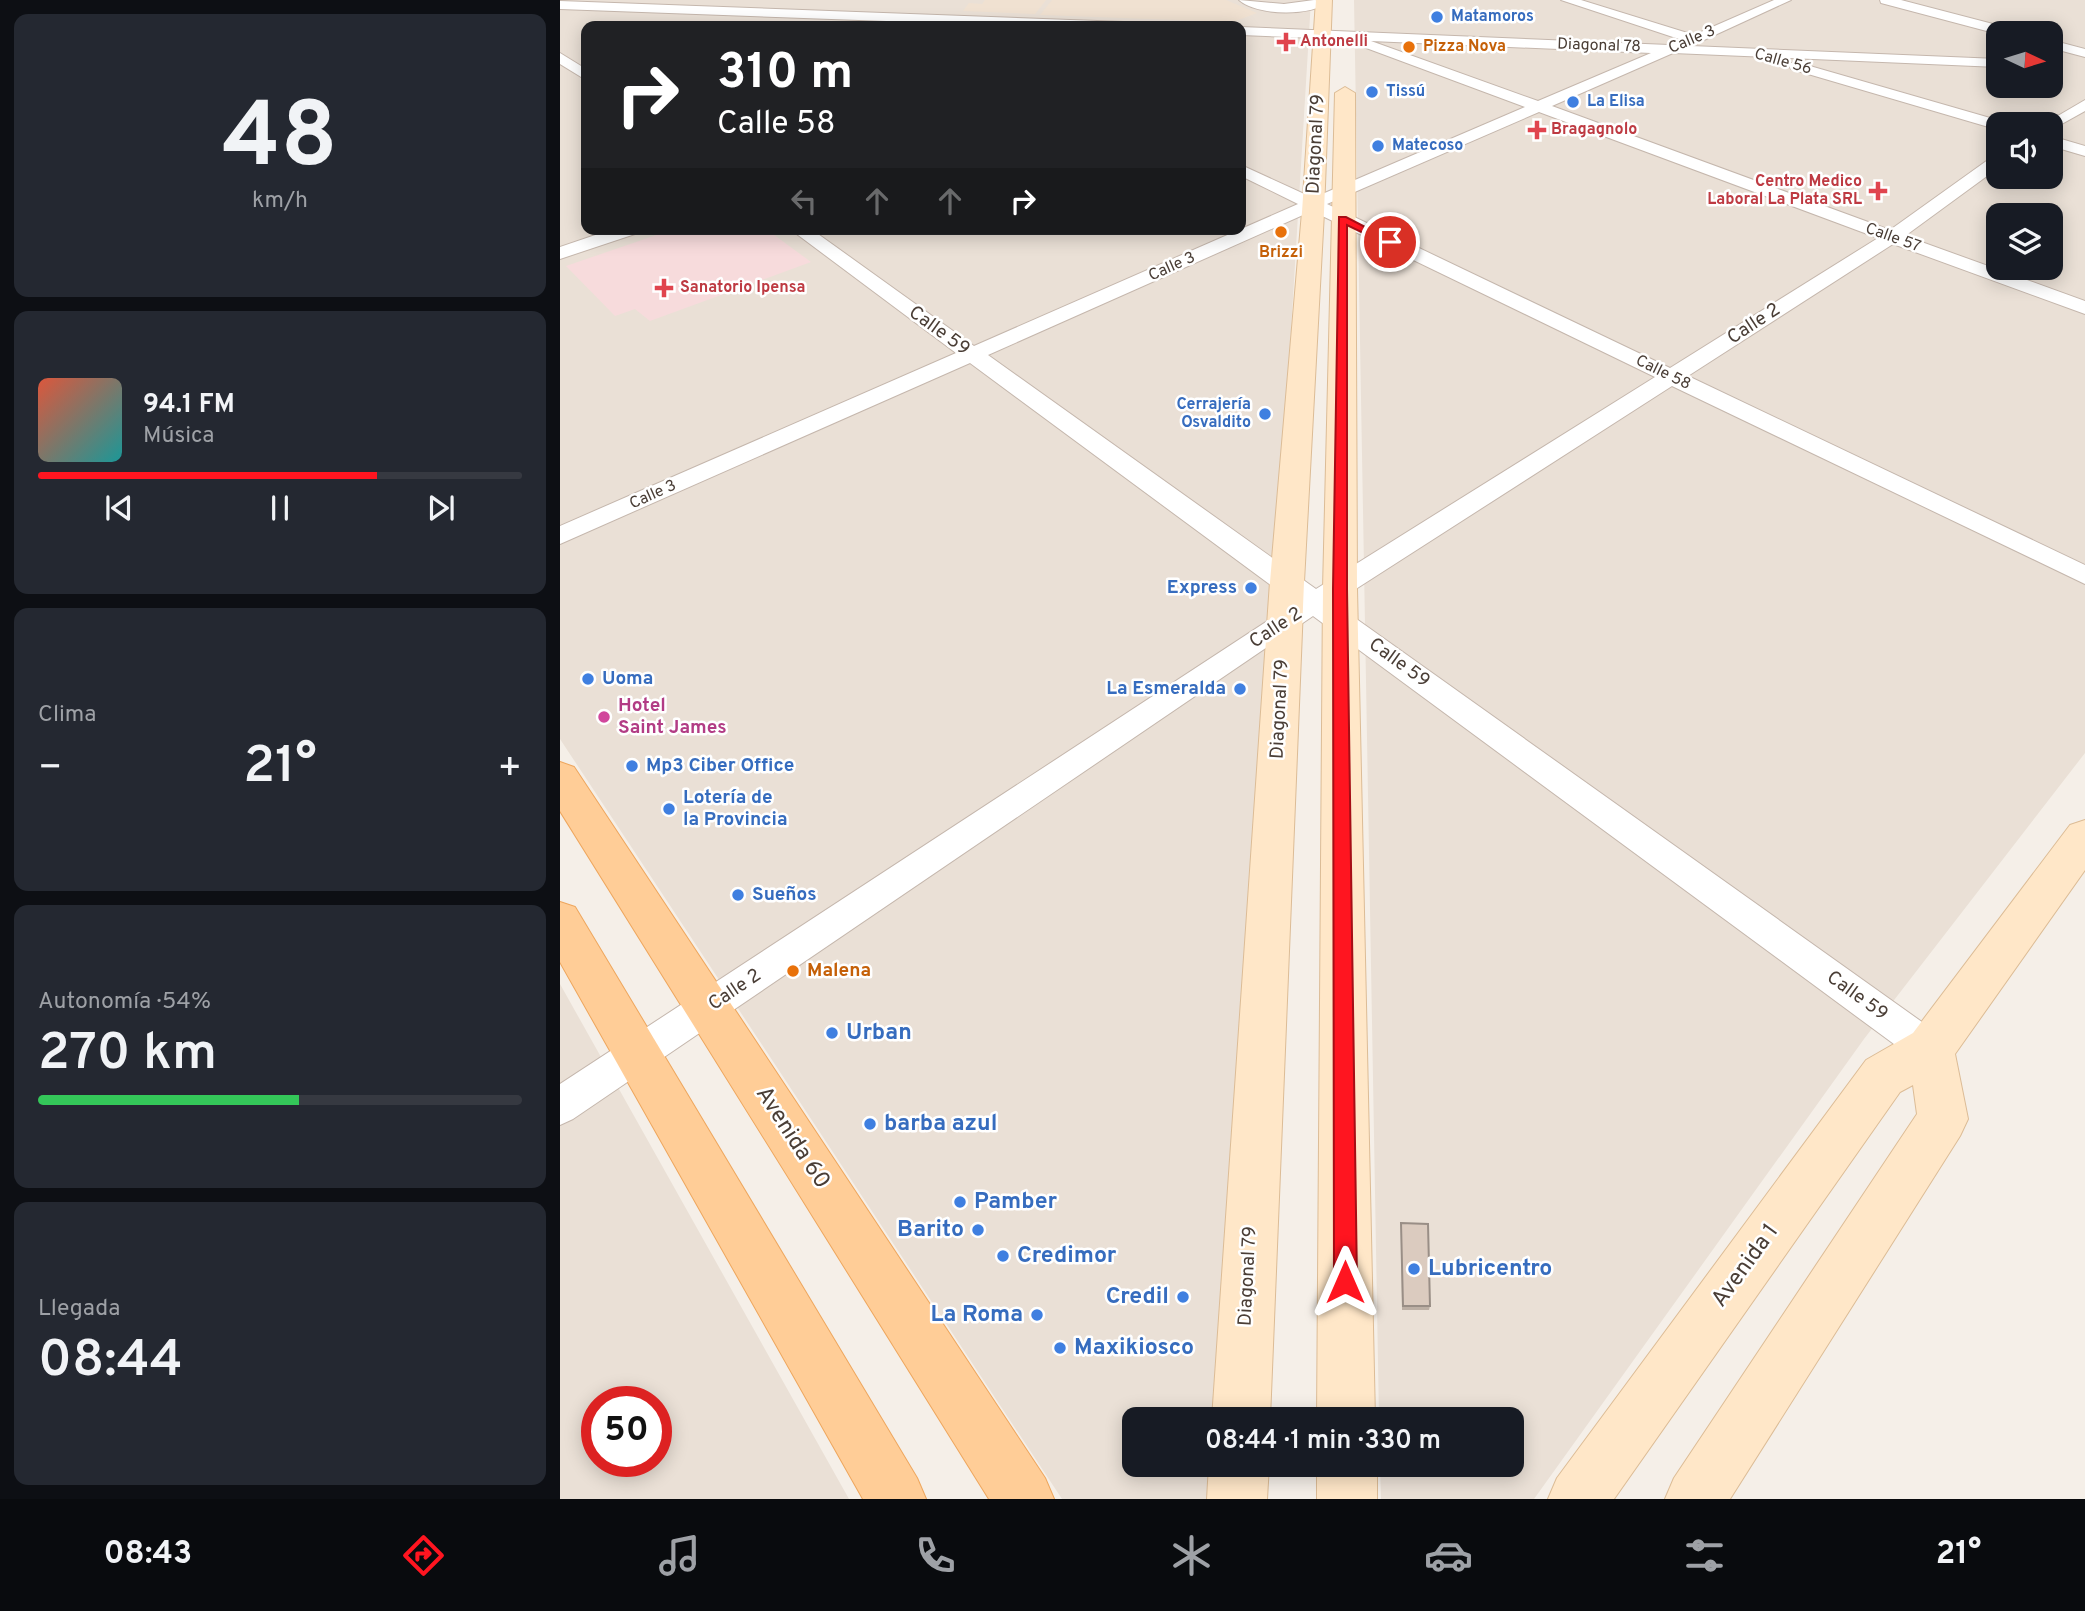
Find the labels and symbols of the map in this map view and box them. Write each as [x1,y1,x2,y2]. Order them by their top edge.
place label: Matamoros [1451,7,1534,27]
marker: Matamoros [1429,9,1445,25]
street label: Calle 3 [1665,21,1719,59]
north arrow [1986,21,2063,98]
place label: Antonelli [1300,32,1368,52]
marker: Antonelli [1278,34,1294,50]
street label: Diagonal 78 [1557,35,1641,57]
place label: Pizza Nova [1423,37,1506,57]
marker: Pizza Nova [1401,39,1417,55]
street label: Calle 56 [1752,44,1814,80]
place label: Tissú [1386,82,1425,102]
marker: Tissú [1364,84,1380,100]
place label: La Elisa [1587,92,1645,112]
street label: Diagonal 79 [1301,93,1331,195]
marker: La Elisa [1565,94,1581,110]
place label: Bragagnolo [1551,120,1637,140]
marker: Bragagnolo [1529,122,1545,138]
place label: Matecoso [1392,136,1463,156]
marker: Matecoso [1370,138,1386,154]
place label: Centro Medico Laboral La Plata SRL [1707,172,1862,210]
marker: Centro Medico Laboral La Plata SRL [1868,181,1888,201]
pin [1360,212,1420,272]
street label: Calle 57 [1862,219,1924,257]
marker: Brizzi [1273,224,1289,240]
place label: Brizzi [1259,243,1303,263]
street label: Calle 3 [1145,248,1199,286]
marker: Sanatorio Ipensa [654,278,674,298]
place label: Sanatorio Ipensa [680,278,805,298]
street label: Calle 2 [1723,298,1785,350]
street label: Calle 59 [904,301,974,361]
street label: Calle 58 [1632,351,1694,395]
place label: Cerrajería Osvaldito [1176,395,1251,433]
marker: Cerrajería Osvaldito [1257,406,1273,422]
street label: Calle 3 [626,476,680,514]
place label: Express [1167,576,1237,600]
marker: Express [1243,580,1259,596]
street label: Calle 2 [1245,602,1307,654]
street label: Calle 59 [1364,633,1434,693]
street label: Diagonal 79 [1265,658,1295,760]
place label: Uoma [602,667,653,691]
marker: Uoma [580,671,596,687]
place label: La Esmeralda [1106,677,1226,701]
marker: La Esmeralda [1232,681,1248,697]
place label: Hotel Saint James [618,694,727,740]
marker: Hotel Saint James [596,709,612,725]
place label: Mp3 Ciber Office [646,754,794,778]
marker: Mp3 Ciber Office [624,758,640,774]
place label: Lotería de la Provincia [683,786,788,832]
marker: Lotería de la Provincia [661,801,677,817]
place label: Sueños [752,883,817,907]
marker: Sueños [730,887,746,903]
place label: Malena [807,959,871,983]
marker: Malena [785,963,801,979]
street label: Calle 2 [704,964,766,1016]
street label: Calle 59 [1822,966,1892,1026]
place label: Urban [846,1019,912,1048]
marker: Urban [824,1025,840,1041]
street label: Avenida 60 [748,1081,836,1195]
place label: barba azul [884,1110,997,1139]
marker: barba azul [862,1116,878,1132]
place label: Pamber [974,1188,1058,1217]
marker: Pamber [952,1194,968,1210]
place label: Barito [897,1216,964,1245]
street label: Avenida 1 [1706,1218,1786,1314]
marker: Barito [970,1222,986,1238]
street label: Diagonal 79 [1233,1225,1263,1327]
place label: Credimor [1017,1242,1117,1271]
position arrow [1308,1245,1382,1319]
marker: Credimor [995,1248,1011,1264]
place label: Lubricentro [1428,1255,1552,1284]
marker: Lubricentro [1406,1261,1422,1277]
place label: Credil [1106,1283,1169,1312]
marker: Credil [1175,1289,1191,1305]
place label: La Roma [930,1301,1023,1330]
marker: La Roma [1029,1307,1045,1323]
place label: Maxikiosco [1074,1334,1194,1363]
marker: Maxikiosco [1052,1340,1068,1356]
speed limit sign: 50 [581,1386,672,1477]

